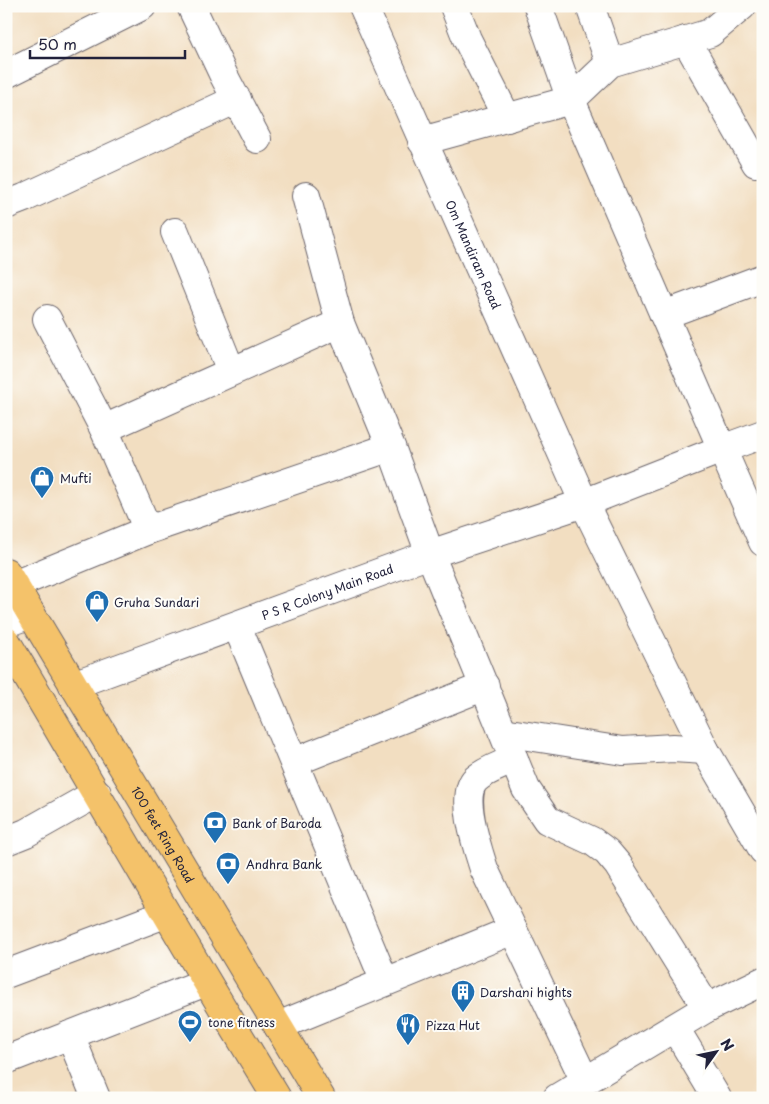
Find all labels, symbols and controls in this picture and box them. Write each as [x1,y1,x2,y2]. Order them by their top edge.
scale bar [30,28,185,60]
text: 50 m [38,32,77,55]
street label: Om Mandiram Road [441,197,506,312]
shop icon: Mufti [29,465,55,499]
place label: Mufti [60,469,92,487]
street label: P S R Colony Main Road [259,559,396,624]
shop icon: Gruha Sundari [84,589,110,623]
place label: Gruha Sundari [114,593,199,611]
street label: 100 feet Ring Road [127,783,199,886]
bank icon: Bank of Baroda [202,810,228,844]
place label: Bank of Baroda [232,814,322,832]
bank icon: Andhra Bank [215,851,241,885]
place label: Andhra Bank [246,855,322,873]
building icon: Darshani hights [450,979,476,1013]
place label: Darshani hights [480,983,572,1001]
sports icon: tone fitness [177,1009,203,1043]
restaurant icon: Pizza Hut [395,1012,421,1046]
place label: tone fitness [208,1013,275,1031]
place label: Pizza Hut [426,1016,480,1034]
north arrow [692,1026,742,1076]
text: N [715,1034,739,1055]

